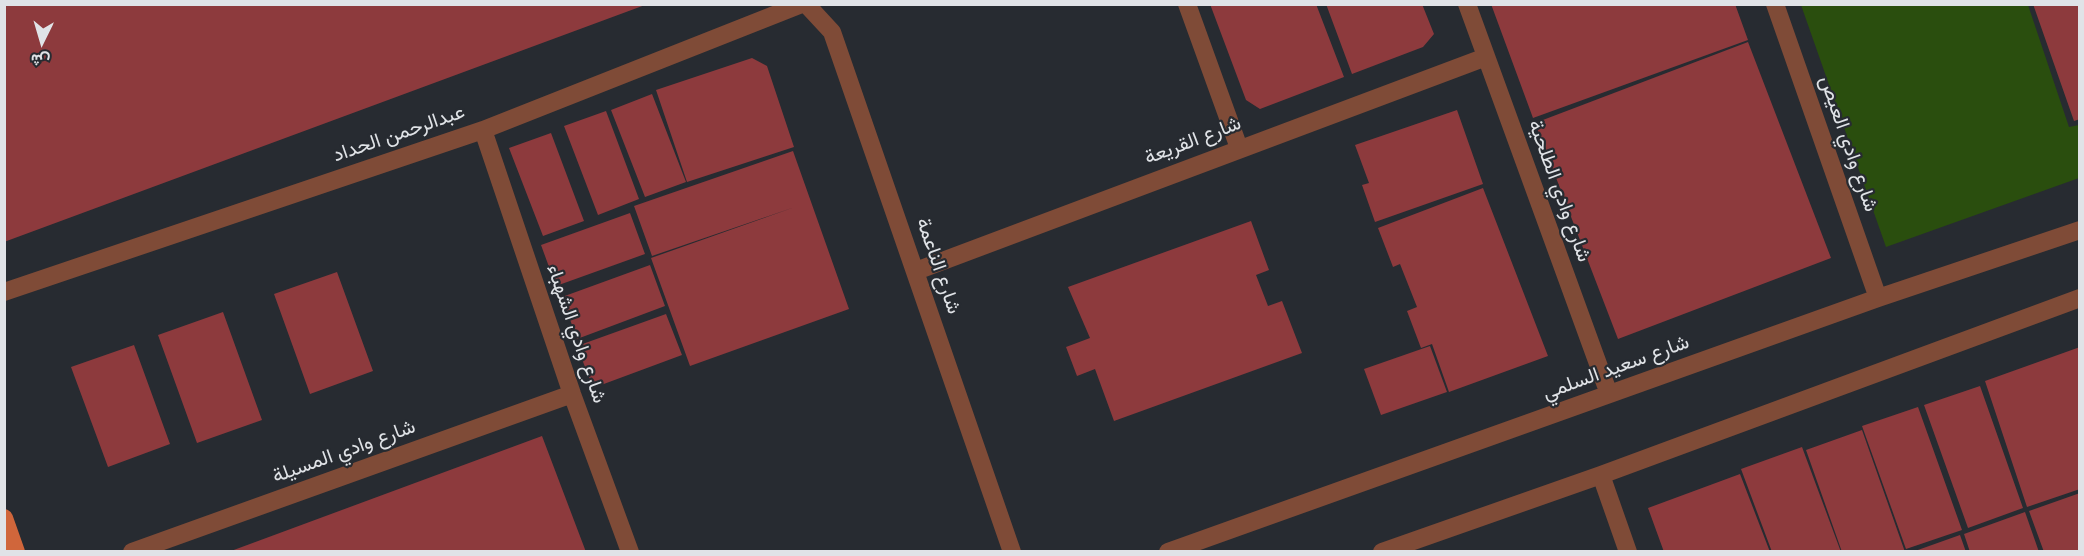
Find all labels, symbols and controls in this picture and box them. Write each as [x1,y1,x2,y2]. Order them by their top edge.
north arrow [12,12,72,72]
text: ش [30,49,51,72]
street label: شارع وادي العيص [1814,73,1882,215]
street label: عبدالرحمن الحداد [330,100,468,168]
street label: شارع القريعة [1141,112,1245,170]
street label: شارع وادي الطلحية [1522,117,1596,265]
street label: شارع الناعمة [910,215,966,317]
street label: شارع وادي الشهباء [541,261,611,407]
street label: شارع سعيد السلمي [1540,330,1692,406]
street label: شارع وادي المسيلة [269,415,419,489]

